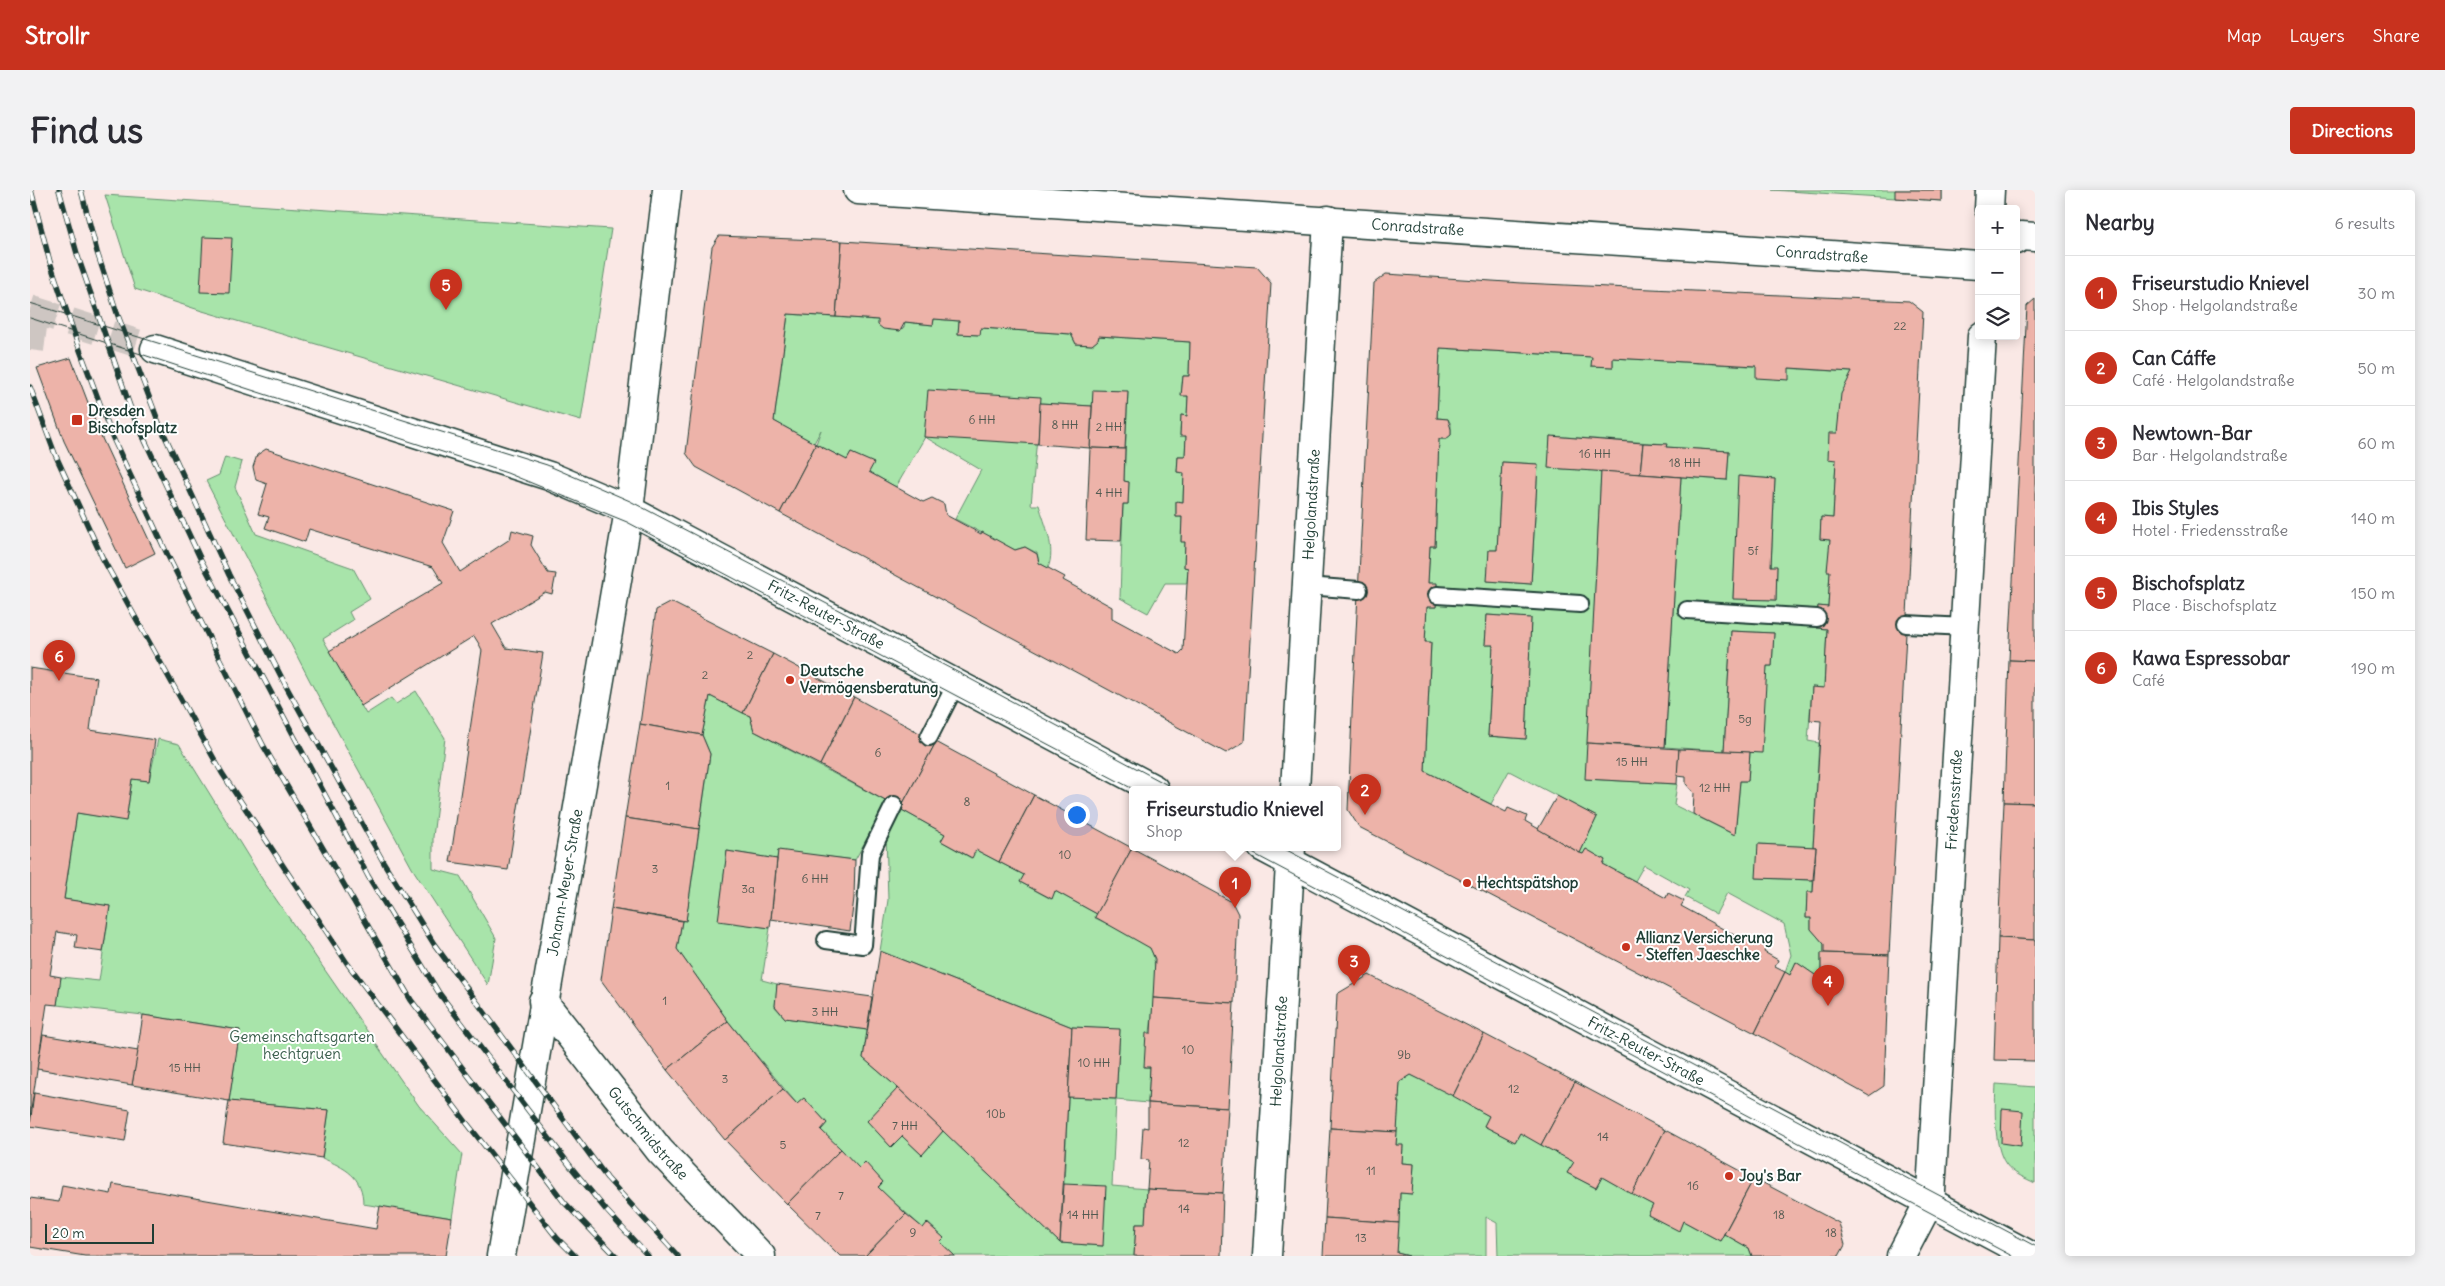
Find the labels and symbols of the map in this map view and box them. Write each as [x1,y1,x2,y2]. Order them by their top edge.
street label: Conradstraße [1371,214,1465,240]
street label: Conradstraße [1775,241,1869,267]
pin: 5 [430,269,462,310]
house number: 22 [1893,318,1907,333]
place label: Dresden Bischofsplatz [88,401,177,438]
house number: 6 HH [968,412,996,427]
marker: Dresden Bischofsplatz [70,413,84,427]
house number: 8 HH [1051,417,1079,432]
house number: 2 HH [1096,419,1123,434]
house number: 16 HH [1579,446,1611,461]
street label: Helgolandstraße [1298,448,1324,560]
house number: 18 HH [1669,455,1701,470]
house number: 4 HH [1095,485,1123,500]
house number: 5f [1748,543,1759,558]
street label: Fritz-Reuter-Straße [765,575,888,653]
pin: 6 [43,640,75,681]
house number: 2 [747,647,754,662]
place label: Deutsche Vermögensberatung [800,661,938,698]
house number: 2 [702,667,709,682]
marker: Deutsche Vermögensberatung [784,674,796,686]
house number: 5g [1738,711,1752,726]
house number: 6 [875,745,882,760]
street label: Friedensstraße [1941,749,1966,850]
house number: 15 HH [1616,754,1648,769]
pin: 2 [1349,774,1381,815]
house number: 1 [666,778,670,793]
house number: 12 HH [1699,780,1731,795]
house number: 8 [964,794,971,809]
your location [1064,802,1090,828]
street label: Johann-Meyer-Straße [543,807,587,957]
house number: 10 [1059,847,1071,862]
house number: 3 [652,861,659,876]
pin: 1 [1219,867,1251,908]
house number: 6 HH [801,871,829,886]
place label: Hechtspätshop [1477,873,1579,893]
marker: Hechtspätshop [1461,877,1473,889]
house number: 3a [741,881,755,896]
place label: Allianz Versicherung - Steffen Jaeschke [1636,928,1773,964]
marker: Allianz Versicherung - Steffen Jaeschke [1620,941,1632,953]
pin: 3 [1338,945,1370,986]
pin: 4 [1812,965,1844,1006]
house number: 1 [663,993,667,1008]
street label: Helgolandstraße [1266,995,1291,1107]
house number: 3 HH [812,1004,839,1019]
street label: Fritz-Reuter-Straße [1585,1012,1708,1090]
park label: Gemeinschaftsgarten hechtgruen [229,1027,375,1063]
house number: 10 [1182,1042,1194,1057]
house number: 9b [1397,1047,1411,1062]
house number: 10 HH [1078,1055,1111,1070]
house number: 15 HH [169,1060,201,1075]
house number: 3 [722,1071,729,1086]
house number: 12 [1508,1081,1520,1096]
street label: Gutschmidstraße [604,1082,693,1184]
house number: 10b [986,1106,1006,1121]
house number: 7 HH [892,1118,918,1133]
house number: 14 [1597,1129,1609,1144]
house number: 12 [1178,1135,1190,1150]
house number: 5 [780,1137,787,1152]
house number: 11 [1366,1163,1376,1178]
place label: Joy's Bar [1739,1166,1802,1186]
marker: Joy's Bar [1723,1170,1735,1182]
house number: 16 [1687,1178,1699,1193]
house number: 7 [838,1188,844,1203]
house number: 14 [1178,1201,1190,1216]
house number: 14 HH [1067,1207,1099,1222]
house number: 18 [1773,1207,1785,1222]
house number: 7 [815,1208,821,1223]
scale bar [45,1221,154,1244]
house number: 9 [910,1225,917,1240]
house number: 18 [1825,1225,1837,1240]
house number: 13 [1355,1230,1367,1245]

